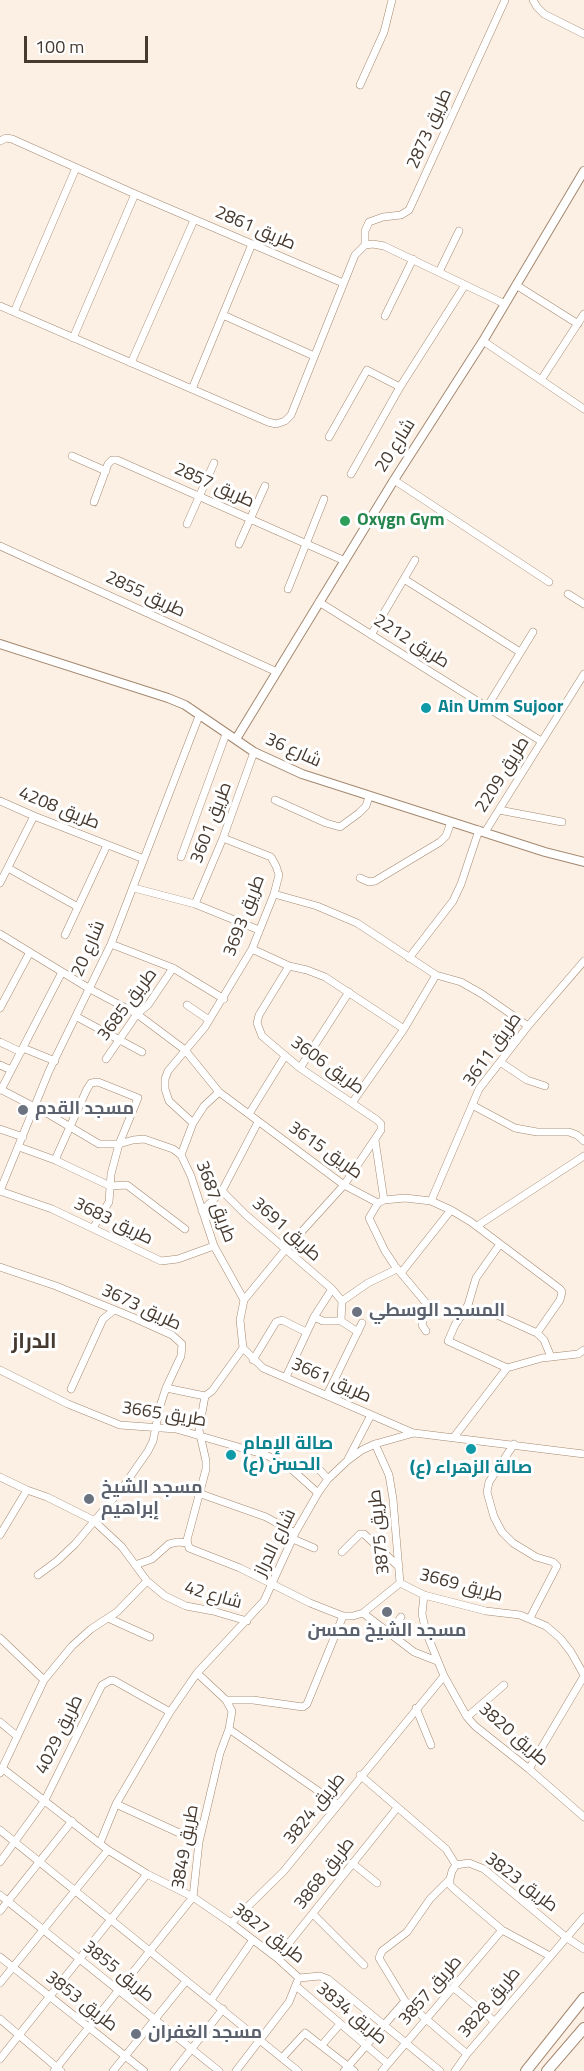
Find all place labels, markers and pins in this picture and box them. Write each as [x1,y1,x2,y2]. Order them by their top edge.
place label: Oxygn Gym [357,510,445,532]
marker: Oxygn Gym [338,514,352,528]
place label: Ain Umm Sujoor [438,697,563,719]
marker: Ain Umm Sujoor [419,701,433,715]
place label: مسجد القدم [35,1099,134,1121]
marker: مسجد القدم [16,1103,30,1117]
place label: المسجد الوسطي [369,1301,505,1323]
marker: المسجد الوسطي [350,1305,364,1319]
place label: صالة الإمام الحسن (ع) [243,1434,333,1476]
marker: (ع) صالة الزهراء [464,1442,478,1456]
marker: صالة الإمام الحسن (ع) [224,1448,238,1462]
place label: (ع) صالة الزهراء [410,1458,532,1480]
place label: مسجد الشيخ إبراهيم [101,1478,203,1520]
marker: مسجد الشيخ إبراهيم [82,1492,96,1506]
marker: مسجد الشيخ محسن [380,1605,394,1619]
place label: مسجد الشيخ محسن [308,1621,466,1643]
place label: مسجد الغفران [148,2023,262,2045]
marker: مسجد الغفران [129,2027,143,2041]

